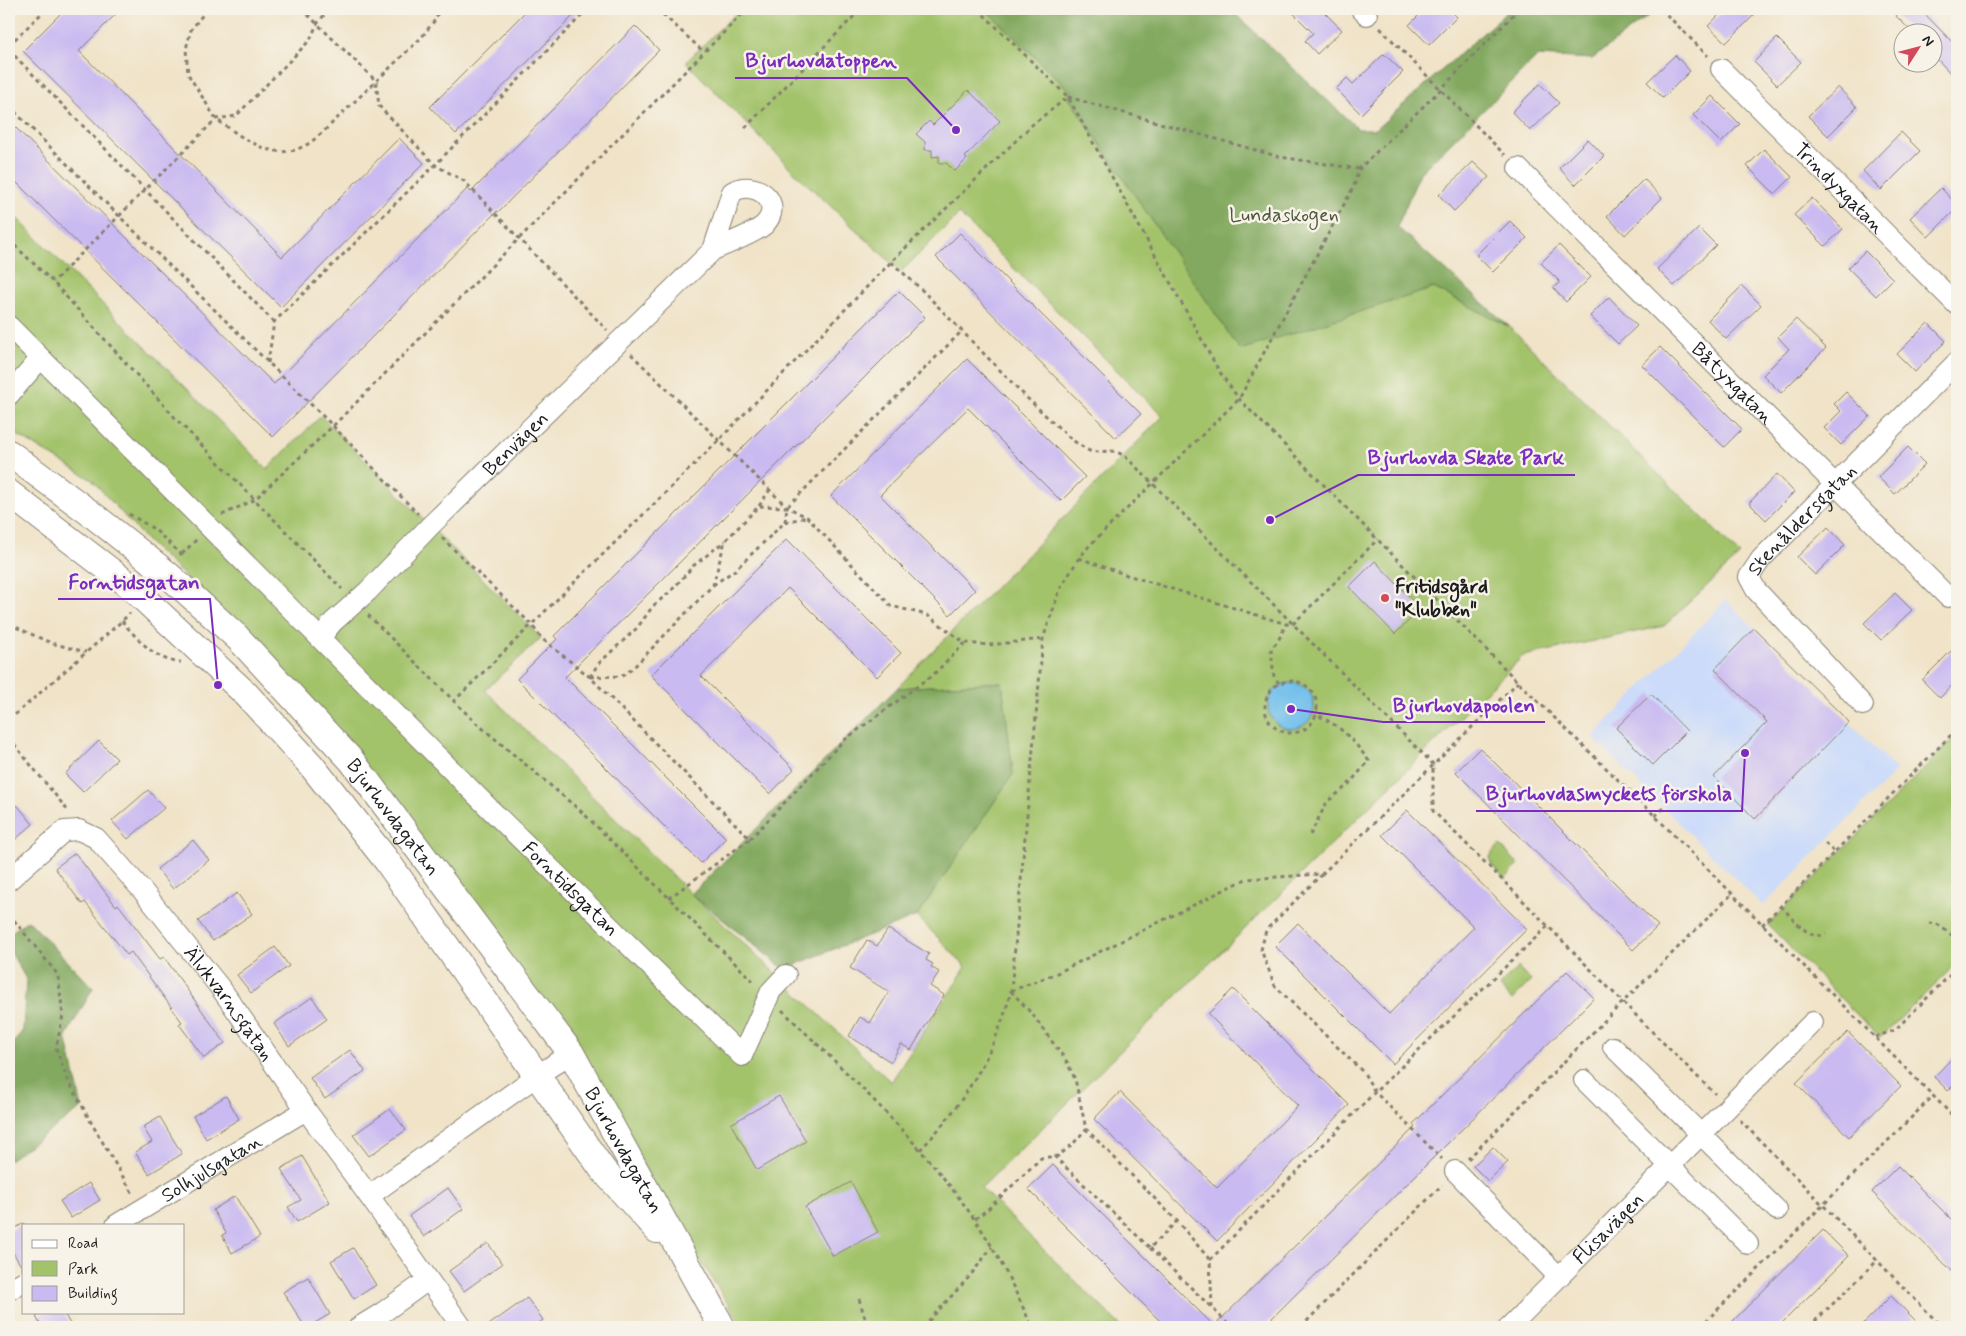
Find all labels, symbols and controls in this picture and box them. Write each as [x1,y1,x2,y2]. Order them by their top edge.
north arrow [1894,22,1944,72]
text: N [1918,32,1938,50]
callout: Bjurhovdatoppen [735,42,907,78]
text: Bjurhovdatoppen [745,47,897,75]
street label: Trindyxgatan [1787,137,1890,241]
park label: Lundaskogen [1229,202,1339,230]
street label: Båtyxgatan [1685,337,1780,431]
street label: Benvägen [477,406,555,483]
callout: Bjurhovda Skate Park [1358,439,1575,475]
text: Bjurhovda Skate Park [1368,444,1565,472]
street label: Stenåldersgatan [1742,458,1863,581]
callout: Forntidsgatan [58,563,210,599]
text: Forntidsgatan [68,569,200,599]
place label: Fritidsgård "Klubben" [1395,574,1488,624]
marker: Fritidsgård "Klubben" [1379,592,1391,604]
callout: Bjurhovdapoolen [1383,686,1545,722]
text: Bjurhovdapoolen [1393,692,1535,720]
street label: Bjurhovdagatan [340,753,446,882]
callout: Bjurhovdasmyckets förskola [1476,775,1742,811]
text: Bjurhovdasmyckets förskola [1486,780,1732,808]
street label: Forntidsgatan [516,836,624,943]
street label: Älvkvarnsgatan [177,941,280,1067]
street label: Bjurhovdagatan [577,1083,669,1219]
street label: Solhjulsgatan [156,1128,267,1210]
street label: Flisavägen [1567,1187,1651,1271]
legend [22,1224,185,1314]
text: Road [68,1234,98,1254]
text: Park [68,1260,98,1280]
text: Building [68,1284,118,1305]

